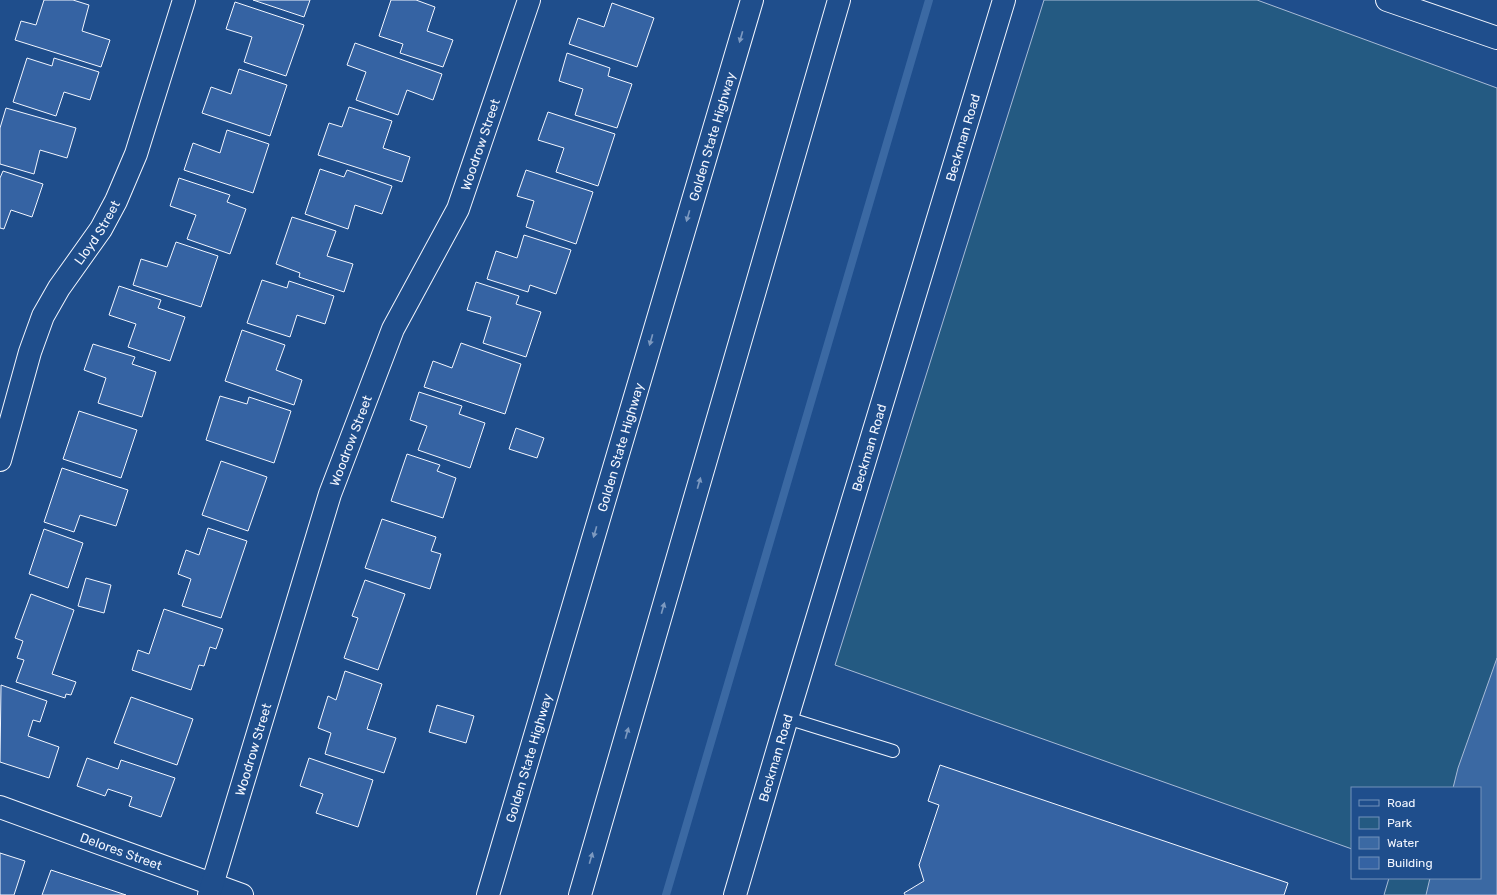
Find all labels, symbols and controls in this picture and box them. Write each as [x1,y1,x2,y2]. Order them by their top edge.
one-way arrow [738,32,744,44]
street label: Golden State Highway [686,70,738,203]
street label: Beckman Road [943,92,983,183]
street label: Woodrow Street [458,97,503,193]
street label: Lloyd Street [71,198,123,268]
one-way arrow [685,210,691,222]
one-way arrow [648,335,654,347]
street label: Golden State Highway [594,381,647,514]
street label: Woodrow Street [327,393,375,488]
street label: Beckman Road [849,402,889,493]
one-way arrow [696,477,702,489]
one-way arrow [592,527,598,539]
one-way arrow [660,602,666,614]
street label: Golden State Highway [503,692,555,824]
street label: Woodrow Street [232,702,274,798]
street label: Beckman Road [756,712,796,803]
one-way arrow [624,726,630,738]
legend [1351,787,1481,879]
text: Road [1387,796,1415,810]
text: Park [1387,816,1413,830]
street label: Delores Street [78,830,164,873]
text: Water [1387,836,1419,850]
one-way arrow [588,851,594,864]
text: Building [1387,856,1433,870]

